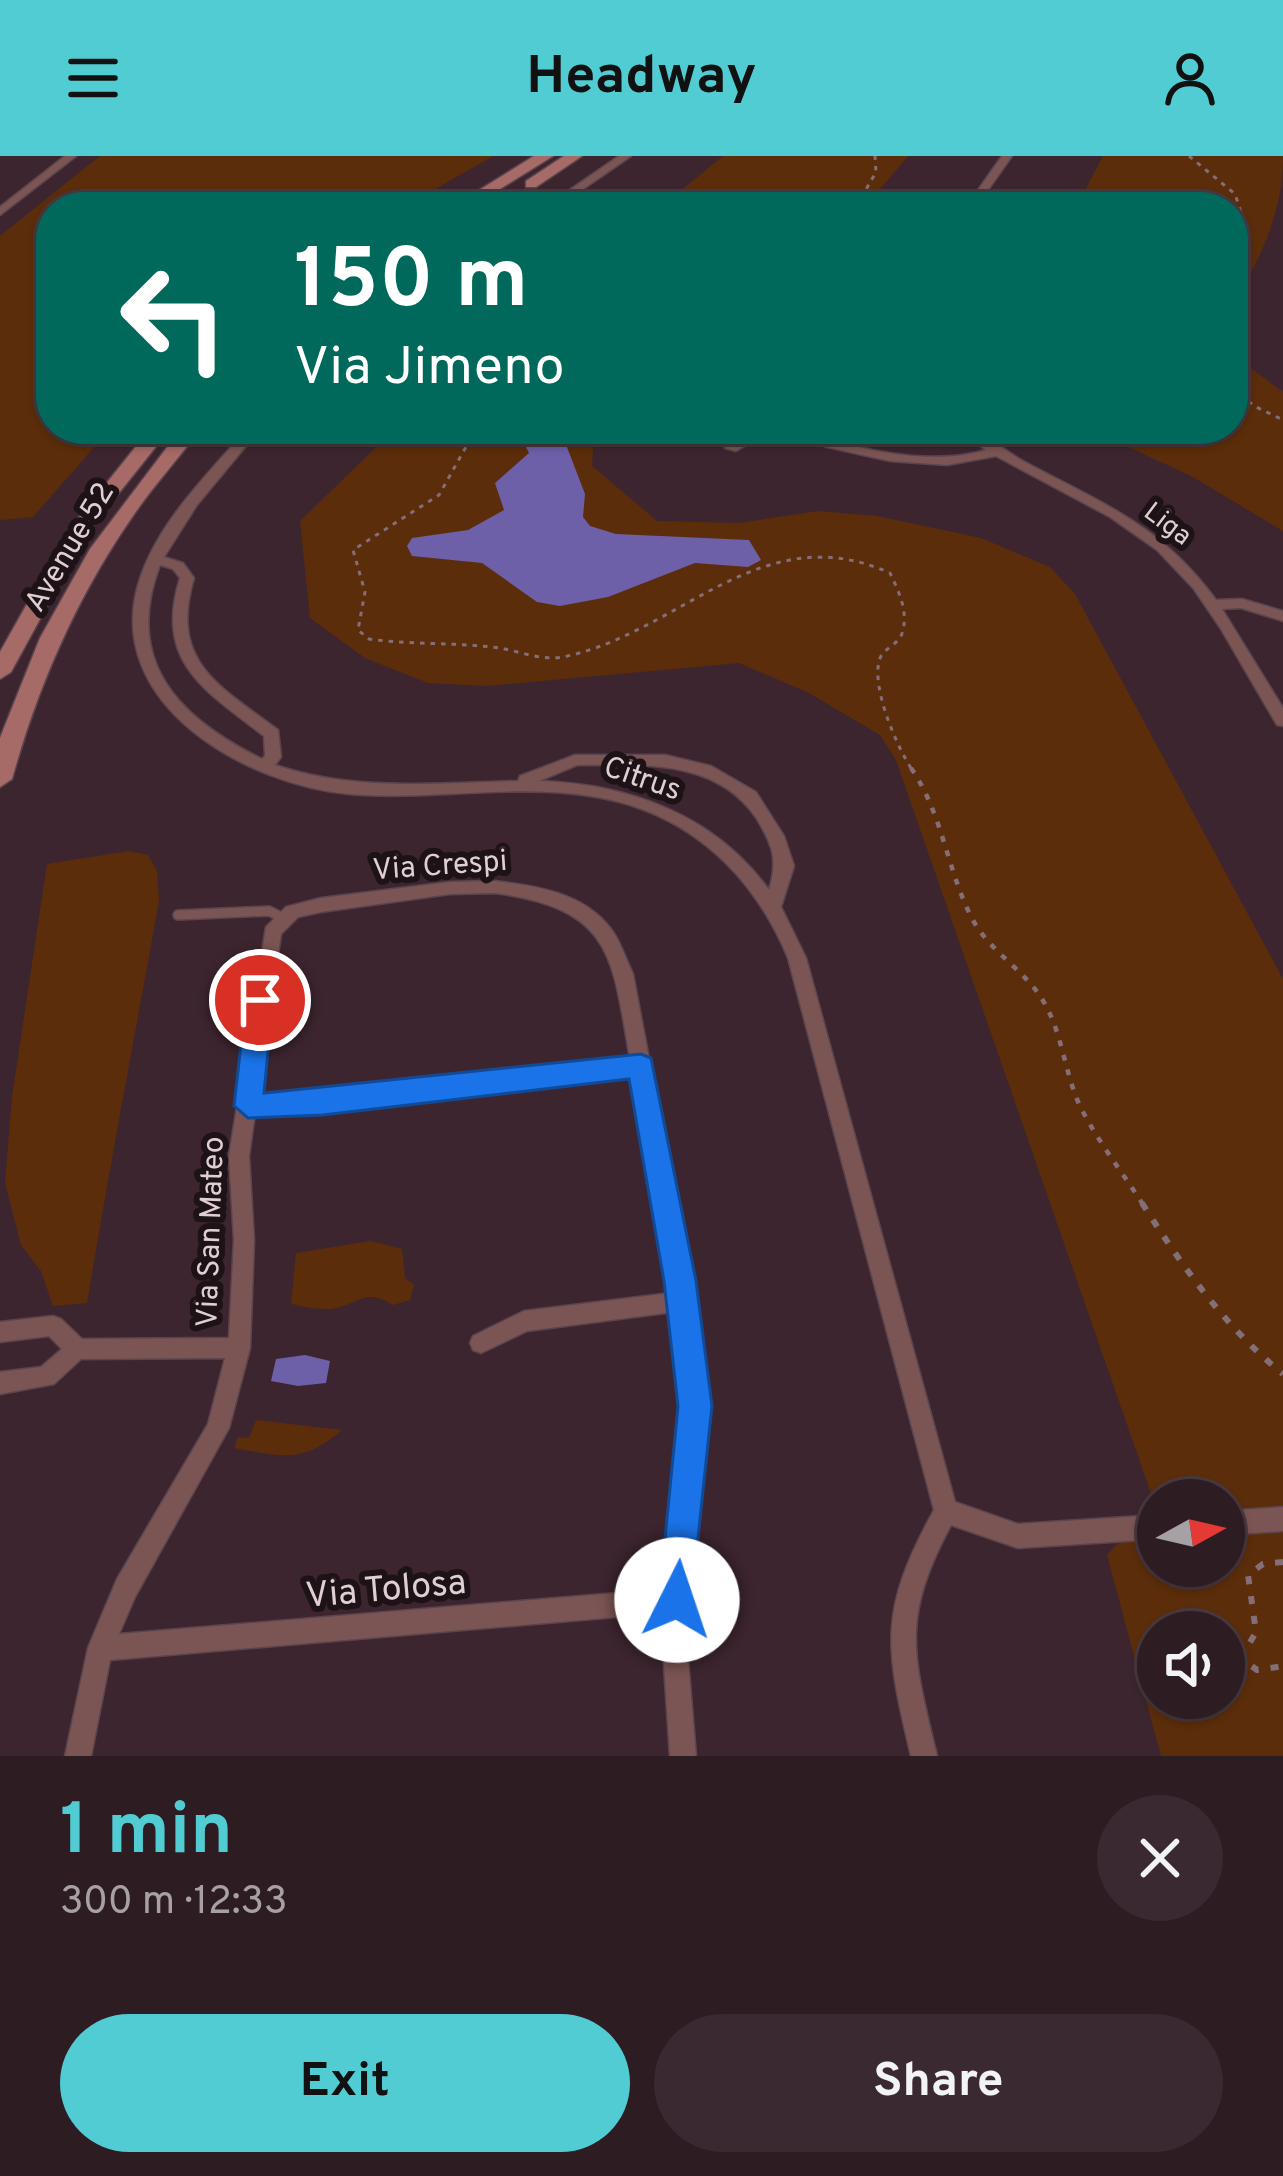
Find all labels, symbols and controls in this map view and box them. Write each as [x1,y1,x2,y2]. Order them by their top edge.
text: Headway [526,44,757,113]
icon: menu [60,45,126,111]
icon: person [1157,45,1223,111]
text: 150 m [294,231,529,337]
icon: left [96,240,252,396]
text: Via Jimeno [294,335,565,404]
street label: Avenue 52 [18,477,124,619]
street label: Liga [1136,496,1198,554]
street label: Citrus [598,750,686,810]
street label: Via Crespi [371,844,509,890]
pin [209,949,311,1051]
icon: arrive [227,967,293,1033]
street label: Via San Mateo [190,1136,234,1328]
north arrow [1137,1479,1245,1587]
map controls [1137,1479,1245,1719]
position arrow [614,1537,740,1663]
street label: Via Tolosa [304,1561,468,1621]
button: sound [1137,1611,1245,1719]
text: 1 min [60,1788,233,1880]
button: close [1097,1795,1223,1921]
text: 300 m · 12:33 [60,1879,288,1928]
button: Exit [60,2014,630,2152]
button: Share [654,2014,1223,2152]

